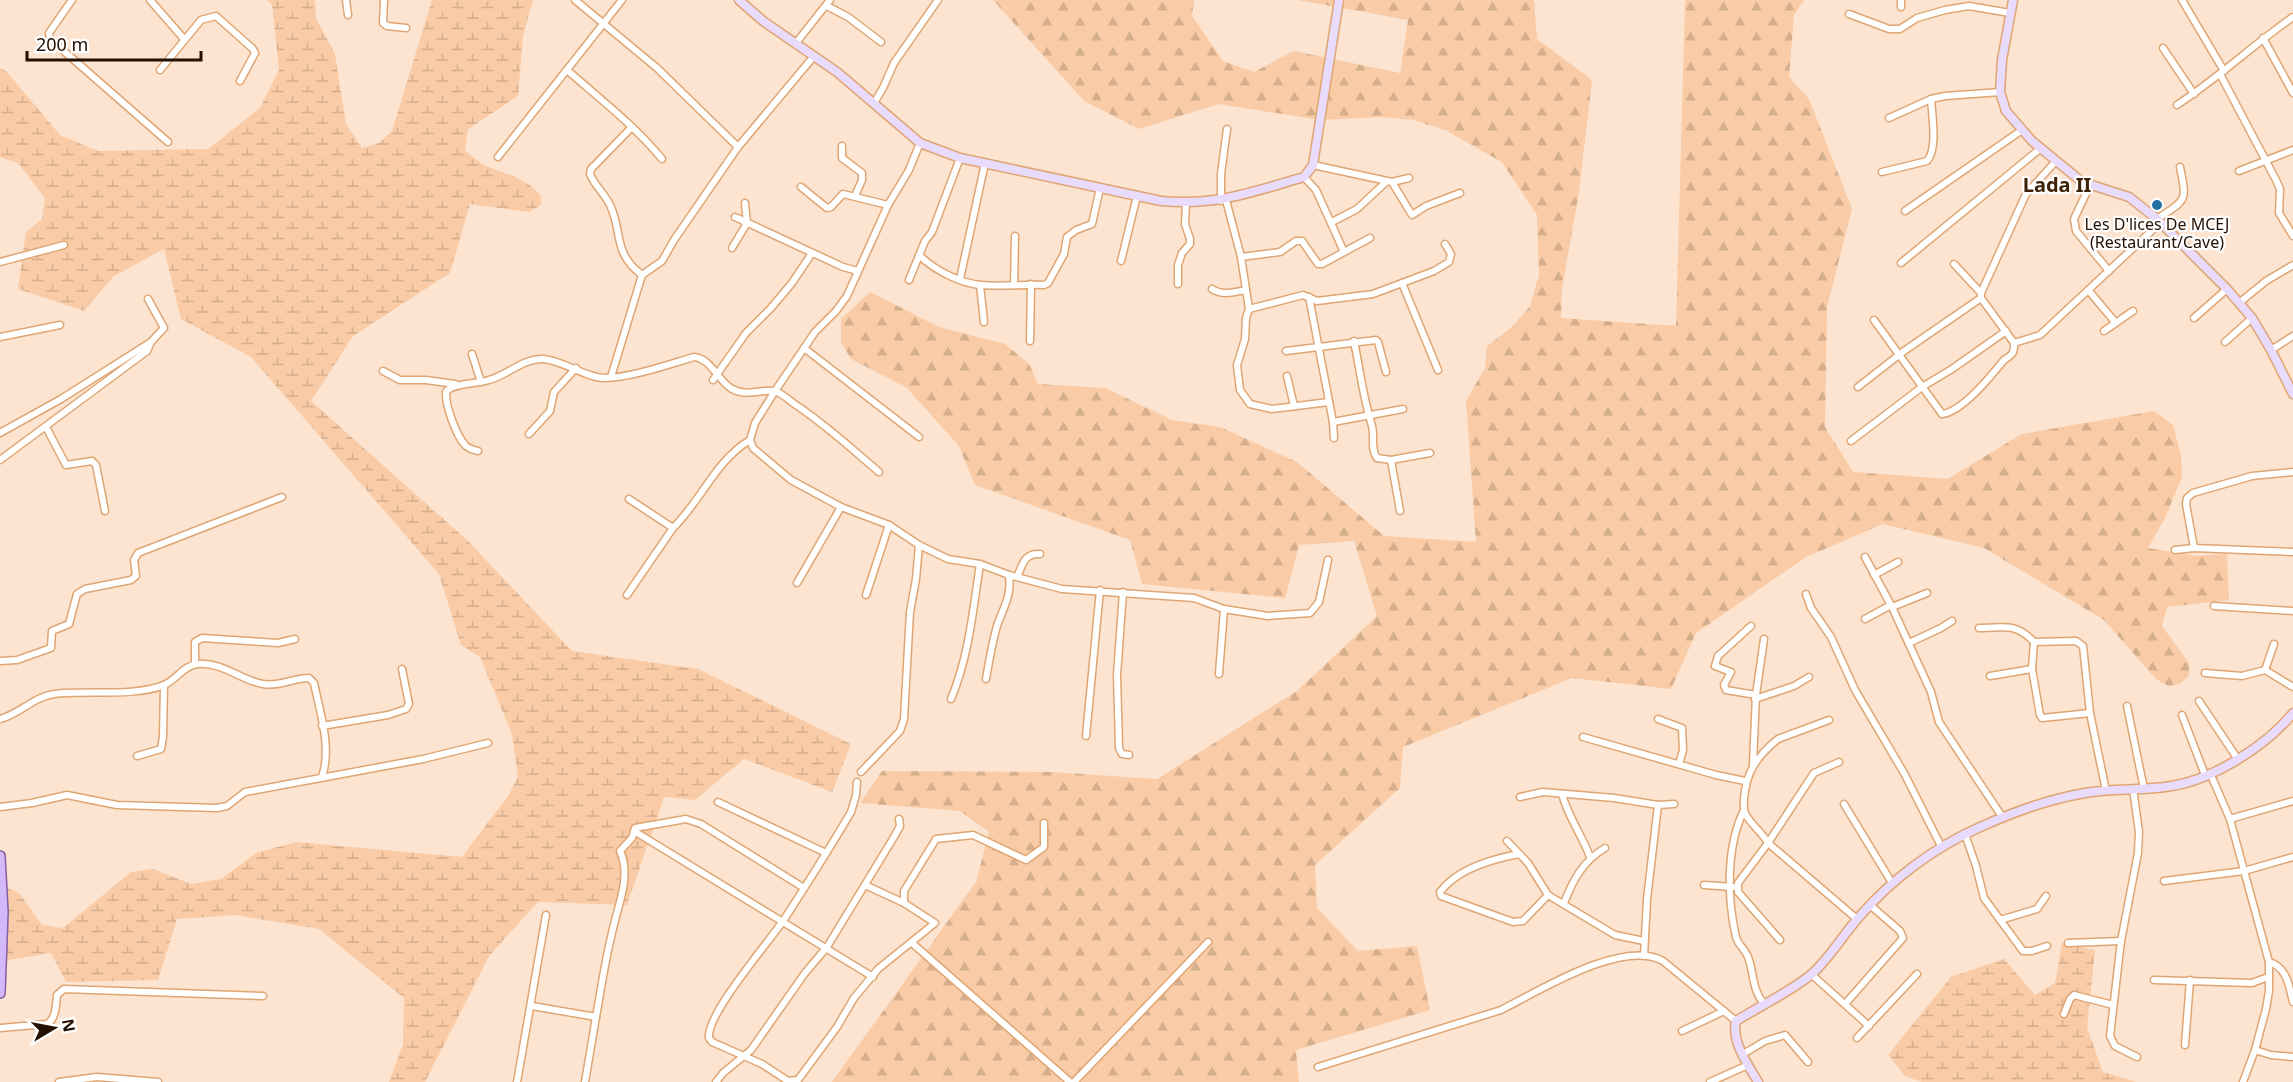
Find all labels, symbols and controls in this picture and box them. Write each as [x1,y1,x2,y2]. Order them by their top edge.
scale bar [27,24,201,62]
text: 200 m [36,32,88,56]
district label: Lada II [2023,171,2091,198]
marker: Les D'lices De MCEJ (Restaurant/Cave) [2150,198,2164,212]
place label: Les D'lices De MCEJ (Restaurant/Cave) [2084,213,2230,253]
north arrow [24,998,84,1058]
text: N [57,1017,81,1034]

